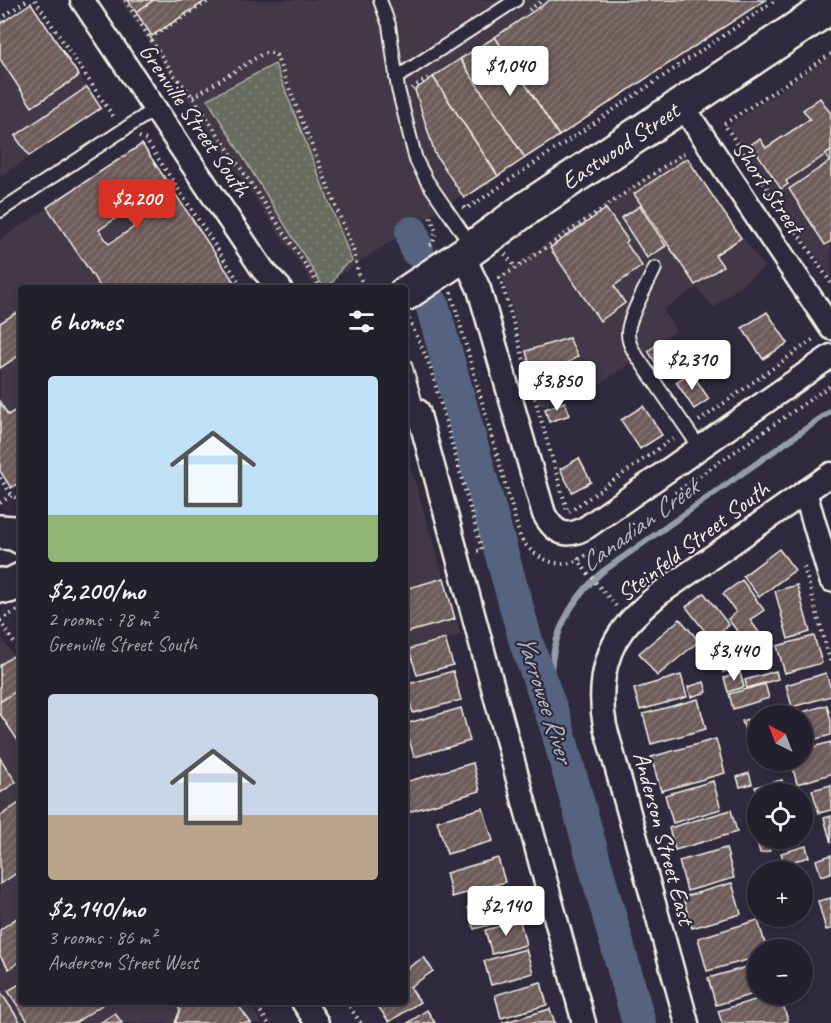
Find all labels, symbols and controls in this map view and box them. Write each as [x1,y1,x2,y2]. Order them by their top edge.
street label: Grenville Street South [133,38,258,204]
pin: $1,040 [461,46,559,97]
text: $1,040 [486,53,534,78]
street label: Eastwood Street [555,94,686,196]
street label: Short Street [726,135,812,242]
pin: $2,200 [88,179,186,230]
text: $2,200 [113,186,161,211]
text: 6 homes [48,305,122,338]
icon: filters [345,305,378,338]
pin: $2,310 [643,340,741,391]
text: $2,310 [668,347,716,372]
pin: $3,850 [508,361,606,412]
text: $3,850 [533,368,581,393]
icon: home [159,415,267,523]
water label: Canadian Creek [573,468,708,579]
street label: Steinfeld Street South [611,473,777,608]
text: $2,200/mo [48,574,145,607]
text: 2 rooms · 78 m² [48,607,156,632]
water label: Yarrowee River [509,630,582,770]
pin: $3,440 [685,631,783,682]
text: Grenville Street South [48,632,197,657]
text: $3,440 [710,638,758,663]
north arrow [747,705,813,771]
map controls [747,705,813,1005]
icon: home [159,733,267,841]
street label: Anderson Street East [627,748,702,930]
button: locate [747,783,813,849]
button: + [747,861,813,927]
pin: $2,140 [457,886,555,937]
text: $2,140/mo [48,892,145,925]
text: $2,140 [482,893,530,918]
text: 3 rooms · 86 m² [48,925,156,950]
button: − [747,939,813,1005]
text: Anderson Street West [48,950,198,975]

